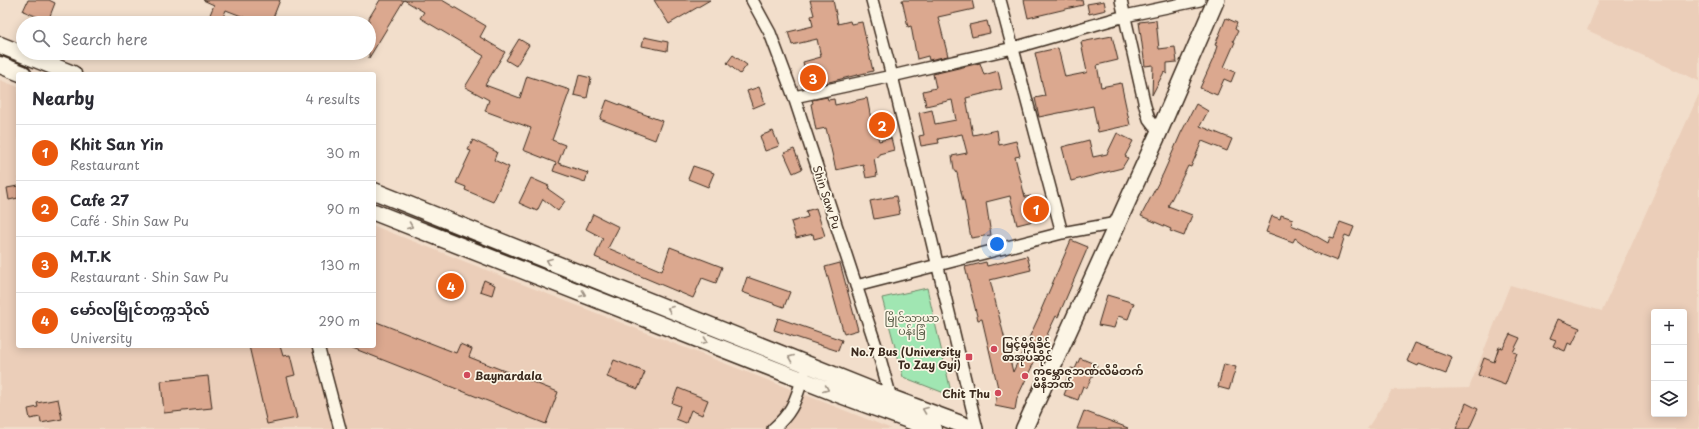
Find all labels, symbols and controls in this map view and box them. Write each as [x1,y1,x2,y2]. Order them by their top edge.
search box [16,16,376,60]
icon: search [30,27,52,49]
text: Search here [62,27,148,50]
pin: 3 [800,63,826,93]
text: Nearby [32,85,94,111]
text: 4 results [306,89,360,108]
pin: 2 [869,110,895,140]
text: Khit San Yin [70,132,163,155]
text: 1 [42,143,48,162]
text: 30 m [326,143,360,162]
text: Restaurant [70,155,140,174]
street label: Shin Saw Pu [809,163,845,231]
text: Cafe 27 [70,188,129,211]
pin: 1 [1023,194,1049,224]
text: 2 [40,199,50,218]
text: 90 m [327,199,360,218]
text: Café · Shin Saw Pu [70,211,189,230]
one-way arrow [407,222,414,230]
your location [987,234,1007,254]
text: M.T.K [70,244,111,267]
text: 3 [41,255,49,274]
text: 130 m [321,255,360,274]
one-way arrow [546,258,554,266]
text: Restaurant · Shin Saw Pu [70,267,229,286]
pin: 4 [438,271,464,301]
one-way arrow [580,290,587,298]
text: မော်လမြိုင်တက္ကသိုလ် [70,297,210,320]
one-way arrow [666,306,673,314]
park label: မြိုင်သာယာ ပန်းခြံ [885,309,939,340]
map controls [1651,309,1687,417]
button: + [1651,309,1687,345]
text: 4 [41,311,49,330]
text: 290 m [319,311,360,330]
text: University [70,328,132,347]
place label: မြင့်မိုရ်ခိုင် စာအုပ်ဆိုင် [1002,335,1053,367]
one-way arrow [701,337,708,345]
place label: No.7 Bus (University To Zay Gyi) [851,343,961,373]
marker: မြင့်မိုရ်ခိုင် စာအုပ်ဆိုင် [989,344,999,354]
button: − [1651,345,1687,381]
marker: No.7 Bus (University To Zay Gyi) [964,352,974,362]
one-way arrow [787,354,794,362]
place label: ကမ္ဘောဇဘဏ်လီမိတက် မီနီဘဏ် [1033,362,1143,393]
place label: Baynardala [475,367,543,384]
marker: Baynardala [462,370,472,380]
marker: ကမ္ဘောဇဘဏ်လီမိတက် မီနီဘဏ် [1020,371,1030,381]
button: layers [1651,381,1687,417]
one-way arrow [822,384,829,392]
place label: Chit Thu [942,385,990,402]
marker: Chit Thu [993,388,1003,398]
one-way arrow [921,407,928,415]

